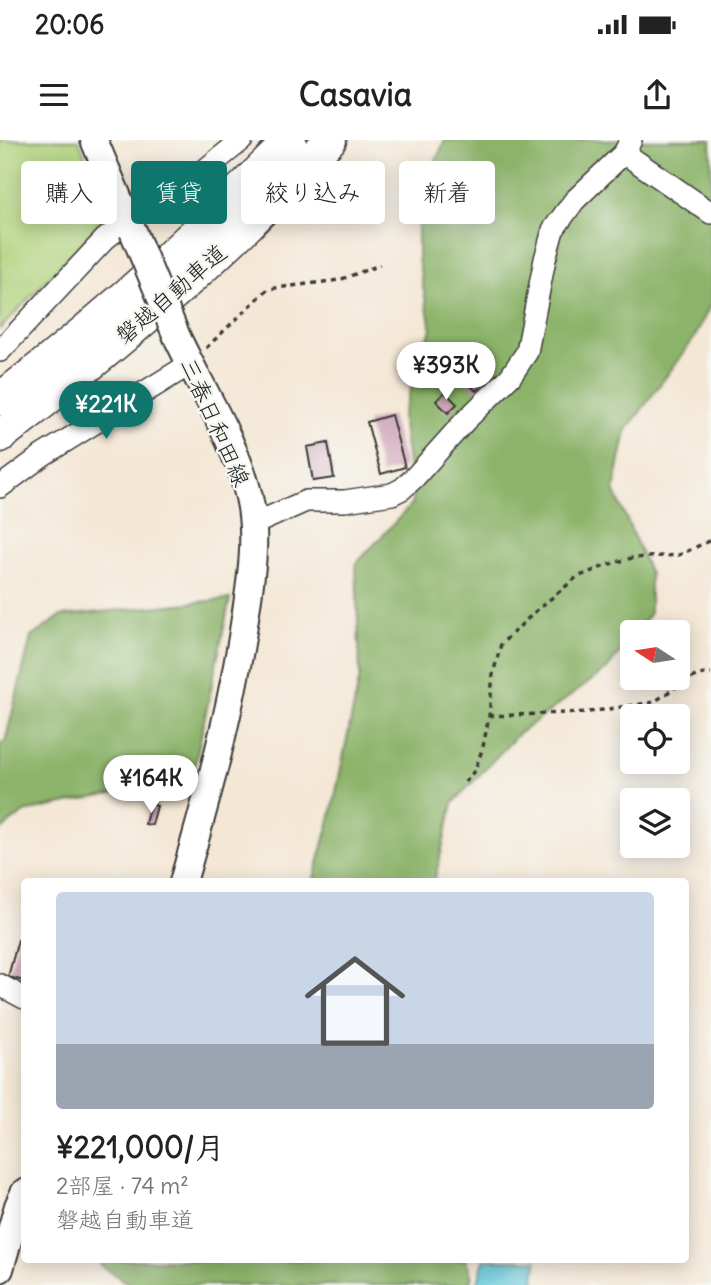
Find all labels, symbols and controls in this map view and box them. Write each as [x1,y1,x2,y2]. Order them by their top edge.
text: 20:06 [35,8,104,41]
text: Casavia [299,74,412,115]
icon: menu [35,76,73,114]
icon: share [638,76,676,114]
chip: 購入 [21,161,117,224]
chip: 賃貸 [131,161,227,224]
chip: 絞り込み [241,161,385,224]
chip: 新着 [399,161,495,224]
street label: 磐越自動車道 [109,237,232,350]
pin: ¥393K [397,342,495,402]
text: ¥393K [412,350,480,379]
street label: 三春日和田線 [174,353,257,491]
pin: ¥221K [57,382,155,441]
text: ¥221K [75,389,137,418]
north arrow [620,620,690,690]
map controls [620,620,690,858]
button: locate [620,704,690,774]
pin: ¥164K [102,756,200,815]
text: ¥164K [119,763,183,792]
button: layers [620,788,690,858]
icon: home [292,938,418,1064]
text: ¥221,000/月 [56,1128,224,1166]
text: 2部屋 · 74 m² [56,1171,189,1200]
text: 磐越自動車道 [56,1205,194,1234]

